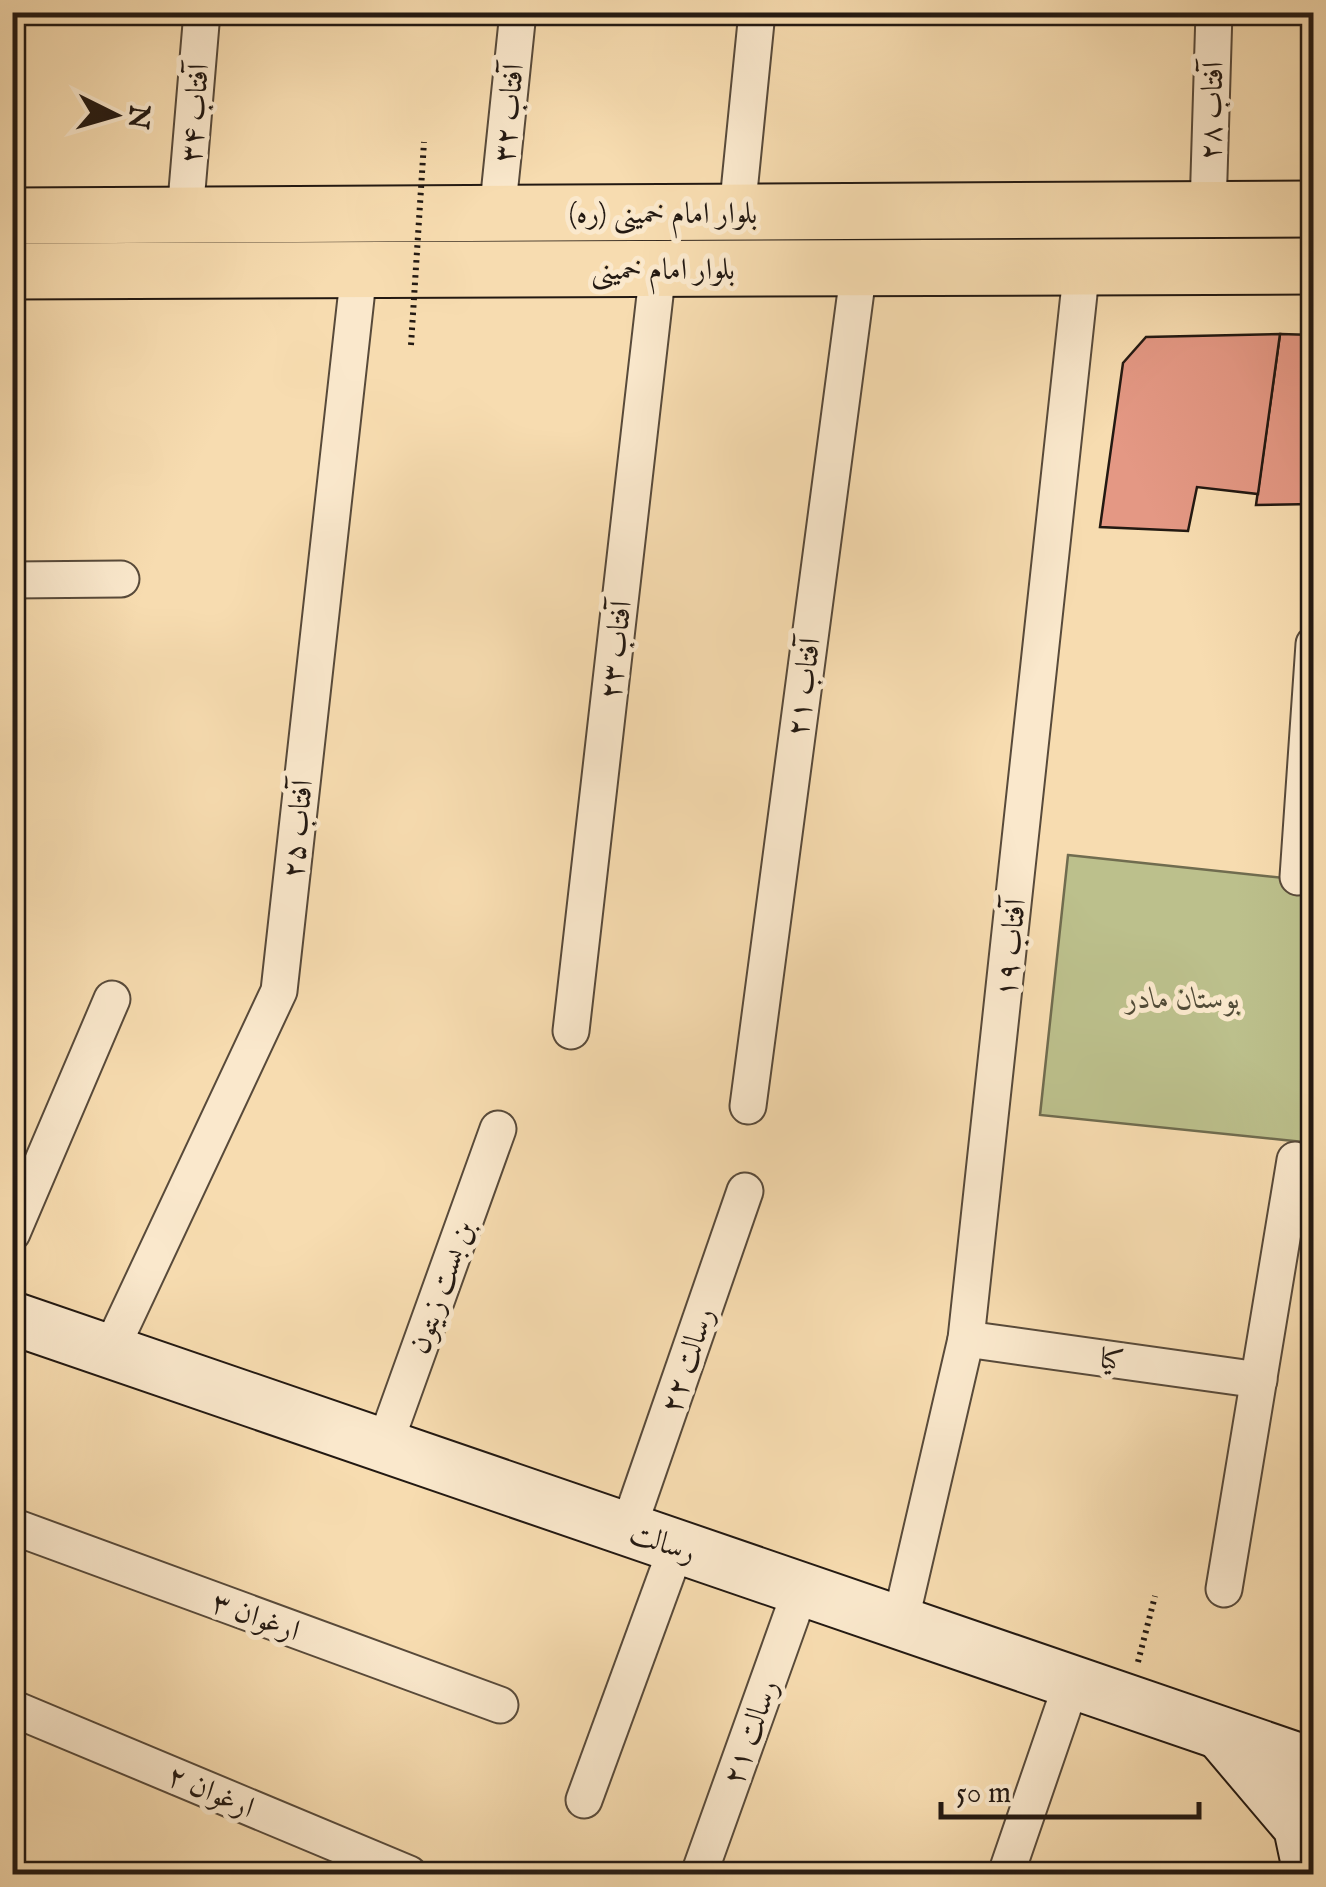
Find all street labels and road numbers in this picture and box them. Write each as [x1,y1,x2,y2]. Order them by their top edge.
street label: آفتاب ۲۸ [1191,57,1234,161]
street label: آفتاب ۳۲ [485,58,534,164]
street label: آفتاب ۳۴ [172,59,220,164]
street label: بلوار امام خمینی (ره) [568,196,758,239]
street label: بلوار امام خمینی [591,252,735,295]
street label: آفتاب ۲۳ [591,595,642,702]
street label: آفتاب ۲۱ [778,632,831,739]
street label: آفتاب ۲۵ [274,774,323,880]
street label: آفتاب ۱۹ [987,893,1036,999]
street label: بن بست زیتون [401,1215,485,1360]
street label: رسالت ۲۲ [653,1303,725,1419]
street label: کیا [1097,1341,1126,1381]
street label: رسالت [624,1515,701,1573]
street label: ارغوان ۳ [206,1584,305,1651]
street label: رسالت ۲۱ [715,1675,788,1791]
street label: ارغوان ۲ [161,1758,259,1828]

